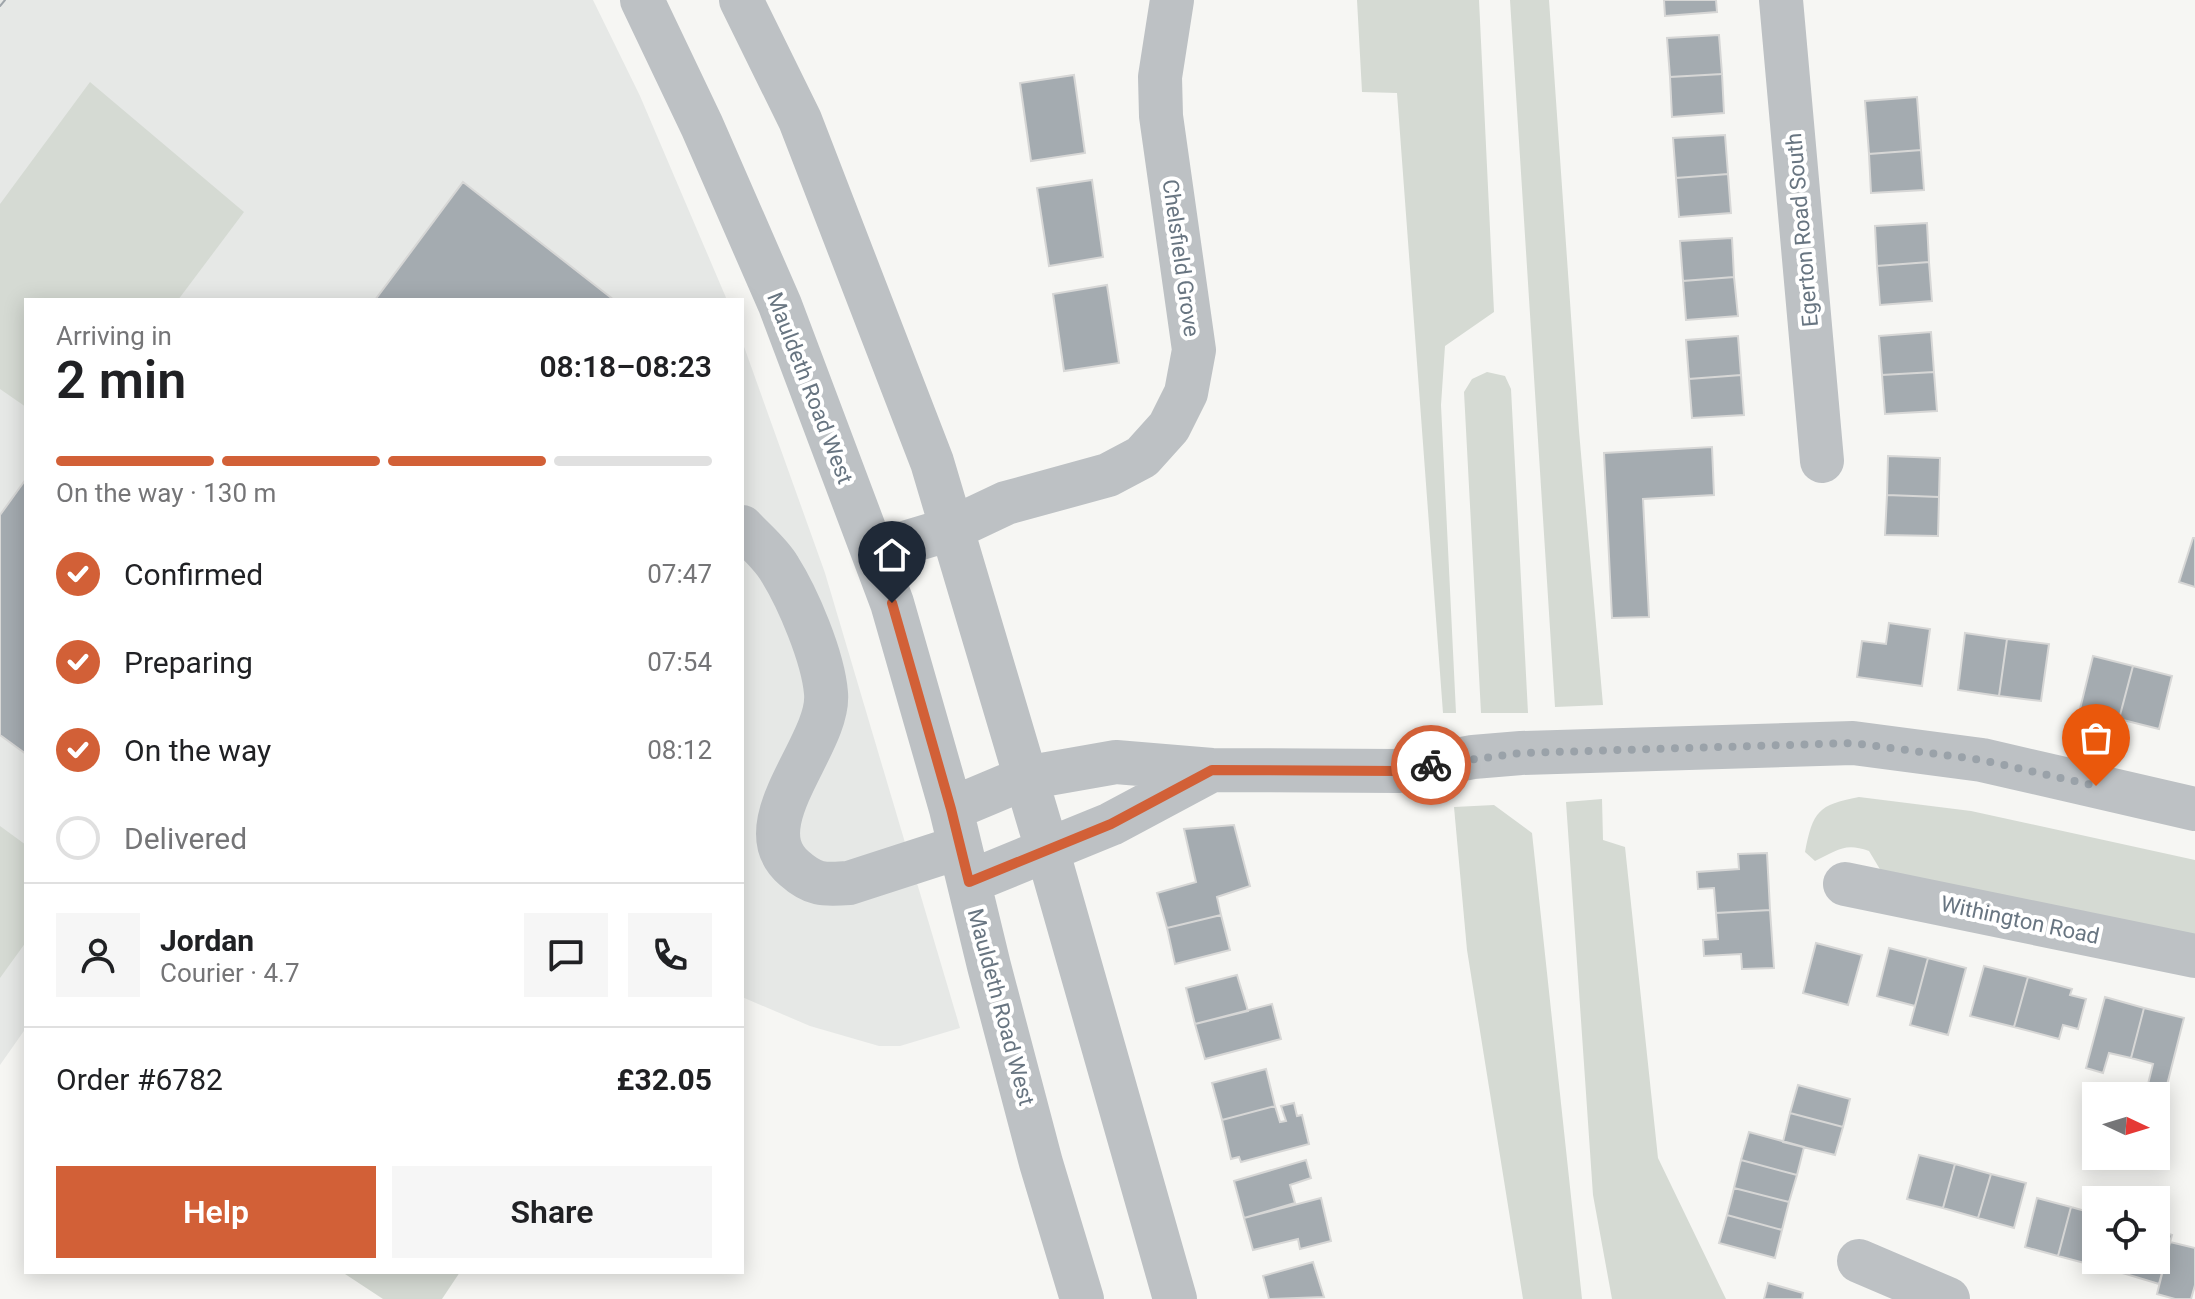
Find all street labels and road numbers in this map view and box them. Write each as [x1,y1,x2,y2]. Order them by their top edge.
street label: Egerton Road South [1781,132,1823,328]
street label: Chelsfield Grove [1158,178,1204,338]
street label: Mauldeth Road West [762,289,858,487]
street label: Withington Road [1938,891,2102,949]
street label: Mauldeth Road West [963,906,1039,1108]

